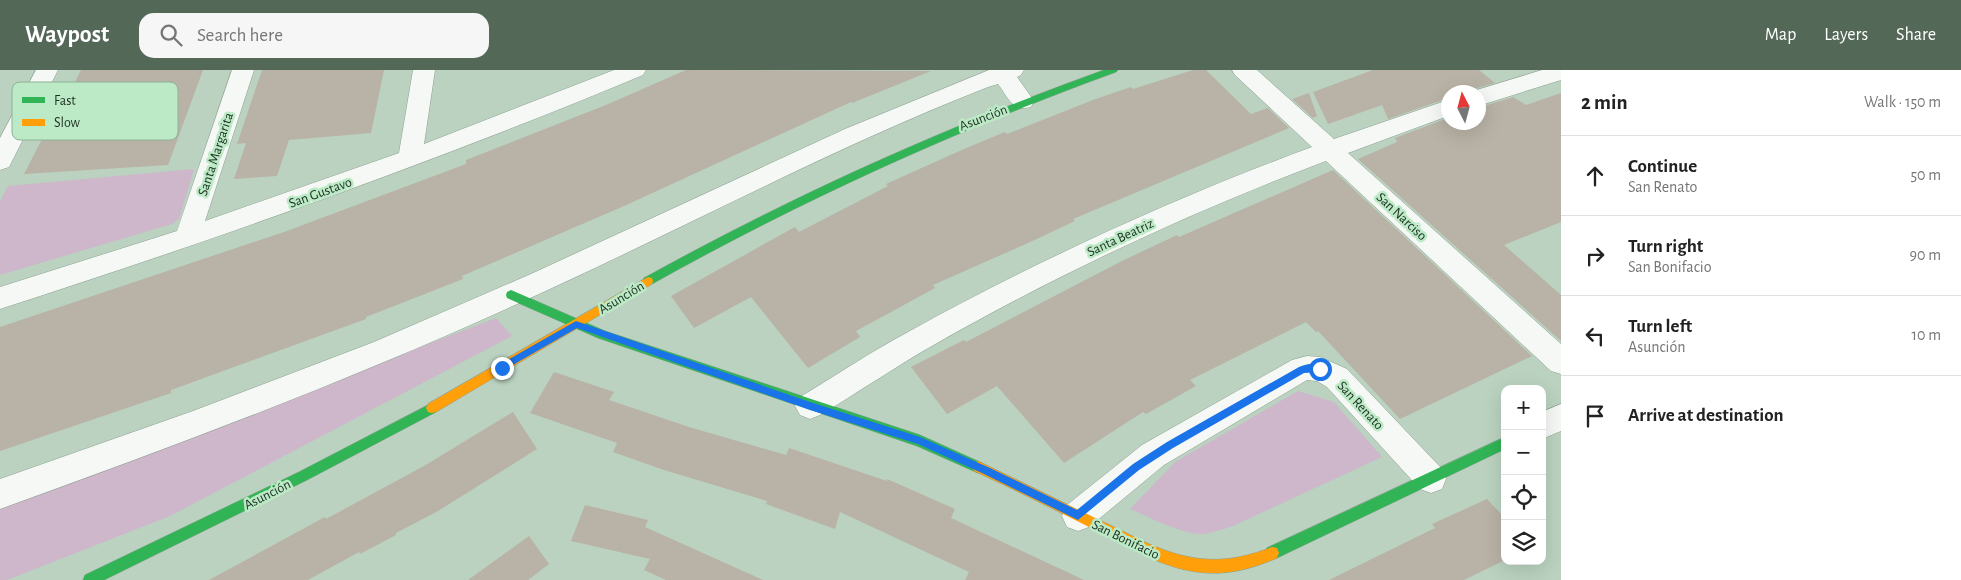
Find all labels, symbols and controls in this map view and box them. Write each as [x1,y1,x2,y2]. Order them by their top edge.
search box [139,13,489,58]
icon: search [157,21,185,49]
text: Waypost [25,23,109,47]
text: Search here [197,26,283,45]
text: Map [1765,26,1796,44]
text: Layers [1824,26,1868,44]
text: Share [1896,26,1936,44]
legend [12,82,178,140]
north arrow [1441,85,1486,130]
text: 2 min [1581,92,1628,113]
text: Fast [54,94,76,108]
text: Walk · 150 m [1864,94,1941,110]
street label: Asunción [957,102,1009,133]
street label: Santa Margarita [196,110,236,198]
text: Slow [54,116,81,130]
text: Continue [1628,157,1697,176]
icon: ahead [1581,162,1609,190]
text: 50 m [1910,167,1941,183]
street label: San Gustavo [287,175,354,211]
text: San Renato [1628,179,1697,195]
street label: San Narciso [1373,190,1429,243]
street label: Santa Beatriz [1085,216,1156,259]
text: Turn right [1628,237,1703,256]
icon: right [1581,242,1609,270]
text: 90 m [1910,247,1941,263]
text: San Bonifacio [1628,259,1712,275]
street label: Asunción [596,279,647,317]
text: Turn left [1628,317,1692,336]
icon: left [1581,322,1609,350]
text: 10 m [1912,327,1941,343]
text: Asunción [1628,339,1685,355]
route end [491,357,514,380]
route start [1309,358,1332,381]
street label: San Renato [1334,379,1386,433]
map controls [1501,385,1546,565]
button: + [1501,385,1546,430]
icon: arrive [1581,402,1609,430]
text: Arrive at destination [1628,406,1784,425]
button: − [1501,430,1546,475]
button: locate [1501,475,1546,520]
street label: Asunción [242,477,293,513]
street label: San Bonifacio [1090,518,1162,562]
button: layers [1501,520,1546,565]

